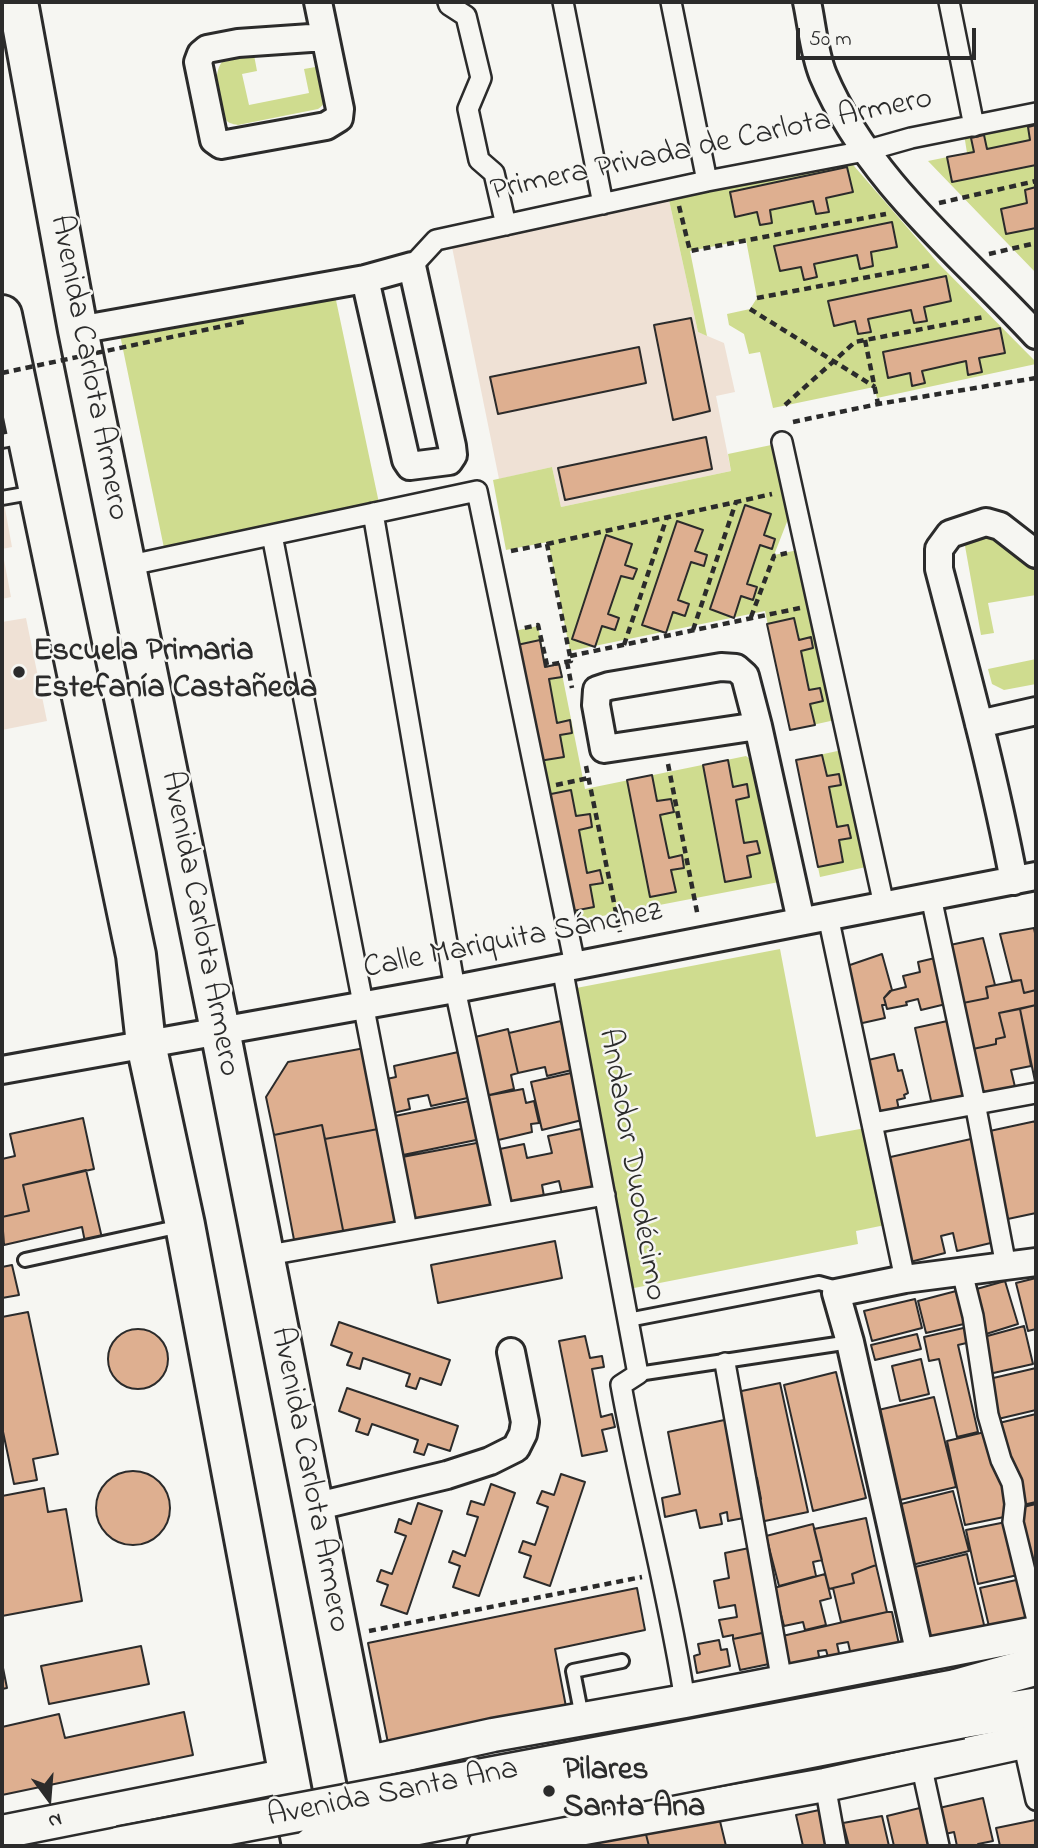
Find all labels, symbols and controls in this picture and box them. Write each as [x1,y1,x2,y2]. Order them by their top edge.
scale bar [800,14,980,58]
text: 50 m [809,25,852,55]
street label: Primera Privada de Carlota Armero [488,81,936,213]
street label: Avenida Carlota Armero [39,212,135,524]
place label: Escuela Primaria Estefanía Castañeda [33,635,317,710]
marker: Escuela Primaria Estefanía Castañeda [11,664,27,680]
street label: Avenida Carlota Armero [150,768,246,1080]
street label: Calle Mariquita Sánchez [360,894,666,990]
street label: Andador Duodécimo [587,1026,673,1304]
street label: Avenida Carlota Armero [260,1324,356,1636]
street label: Avenida Santa Ana [264,1752,522,1838]
place label: Pilares Santa Ana [563,1754,705,1829]
north arrow [14,1764,84,1834]
marker: Pilares Santa Ana [541,1783,557,1799]
text: N [45,1805,65,1834]

